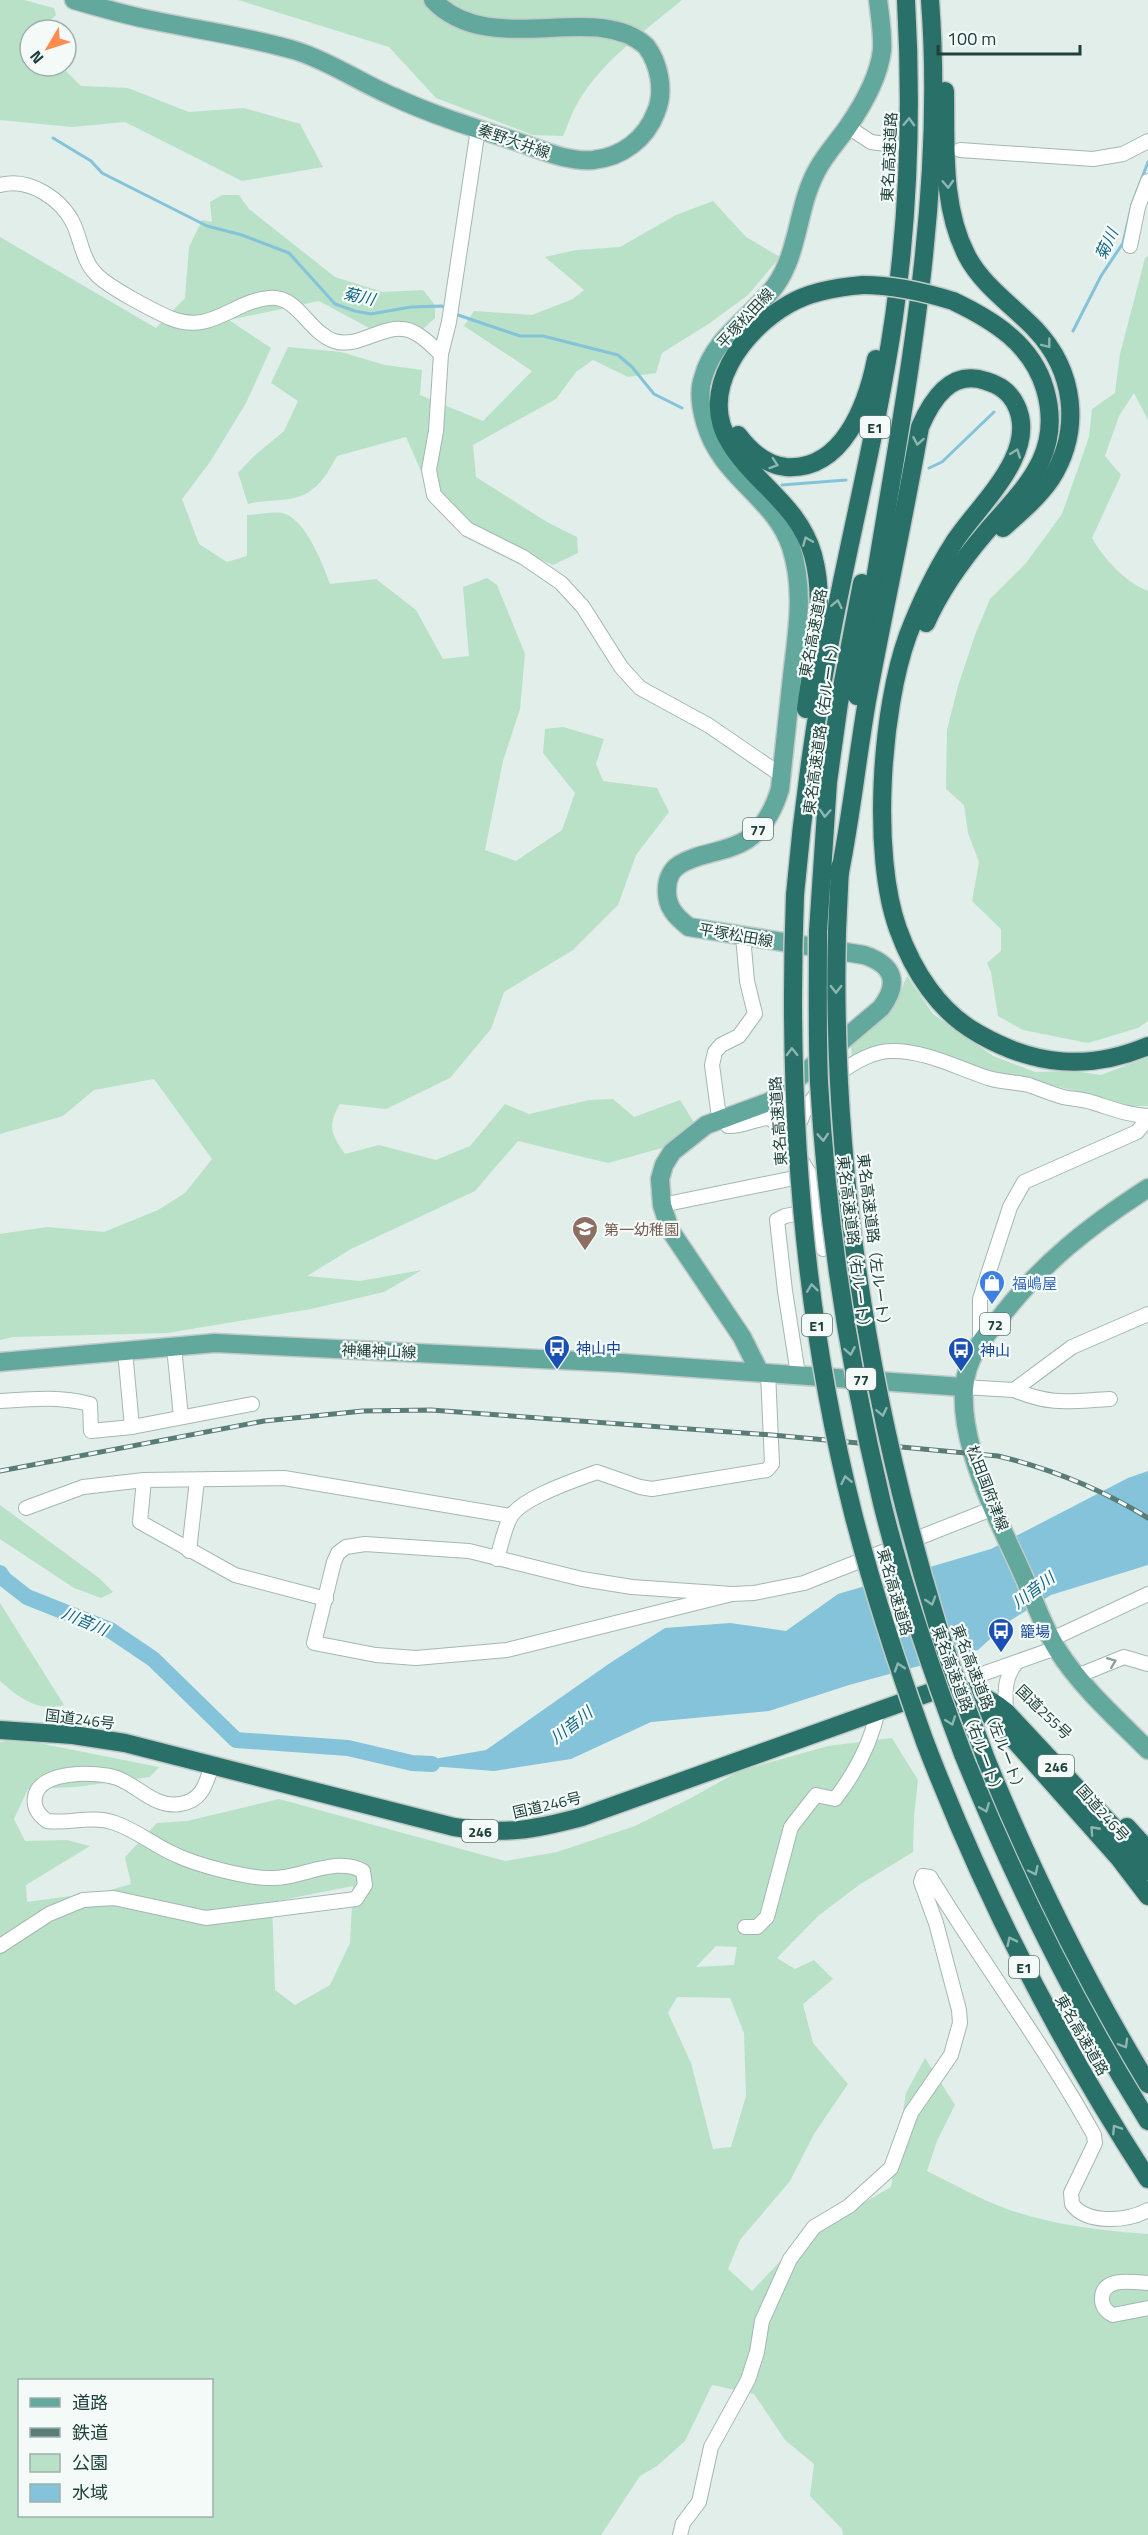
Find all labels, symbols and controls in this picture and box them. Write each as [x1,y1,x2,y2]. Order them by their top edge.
north arrow [18,18,78,78]
scale bar [938,18,1080,56]
text: 100 m [947,25,996,52]
text: N [24,46,49,69]
street label: 東名高速道路 [875,111,903,203]
one-way arrow [903,117,916,126]
street label: 秦野大井線 [475,118,553,164]
one-way arrow [942,179,955,188]
water label: 菊川 [1088,223,1124,264]
water label: 菊川 [341,281,379,312]
street label: 平塚松田線 [711,283,779,353]
one-way arrow [1040,338,1051,349]
road number: E1 [860,416,890,438]
one-way arrow [912,436,924,446]
one-way arrow [1008,448,1021,458]
one-way arrow [768,456,779,469]
one-way arrow [802,536,814,547]
street label: 東名高速道路 [793,587,833,679]
one-way arrow [830,599,843,609]
street label: 東名高速道路（右ルート） [797,634,845,816]
one-way arrow [819,808,832,817]
road number: 77 [743,818,773,840]
street label: 平塚松田線 [697,917,775,953]
one-way arrow [830,985,843,994]
one-way arrow [786,1047,798,1056]
street label: 東名高速道路 [763,1075,793,1167]
one-way arrow [816,1133,829,1142]
street label: 東名高速道路（左ルート） [852,1152,896,1334]
street label: 東名高速道路（右ルート） [832,1154,876,1336]
school or university icon: 第一幼稚園 [570,1214,600,1252]
place label: 第一幼稚園 [604,1218,679,1241]
shop icon: 福嶋屋 [977,1268,1007,1306]
place label: 福嶋屋 [1012,1272,1057,1295]
one-way arrow [806,1283,818,1292]
road number: 72 [980,1313,1010,1335]
road number: E1 [802,1314,832,1336]
bus stop icon: 神山中 [542,1333,572,1371]
bus stop icon: 神山 [946,1335,976,1373]
place label: 神山中 [576,1337,621,1360]
street label: 神縄神山線 [341,1338,417,1364]
place label: 神山 [980,1339,1010,1362]
one-way arrow [843,1346,856,1356]
road number: 77 [846,1368,876,1390]
one-way arrow [875,1407,888,1417]
street label: 松田国府津線 [961,1442,1015,1534]
one-way arrow [840,1475,853,1485]
street label: 東名高速道路 [872,1546,918,1638]
water label: 川音川 [1007,1565,1061,1614]
one-way arrow [924,1595,936,1606]
water label: 川音川 [58,1601,114,1642]
bus stop icon: 籠場 [986,1616,1016,1654]
place label: 籠場 [1020,1620,1050,1643]
street label: 東名高速道路（左ルート） [946,1621,1032,1797]
street label: 東名高速道路（右ルート） [926,1622,1010,1800]
one-way arrow [1106,1657,1117,1669]
one-way arrow [894,1662,906,1673]
street label: 国道255号 [1011,1679,1077,1745]
water label: 川音川 [545,1700,599,1749]
street label: 国道246号 [44,1703,116,1735]
one-way arrow [943,1716,956,1726]
road number: 246 [1038,1755,1074,1777]
street label: 国道246号 [1071,1779,1135,1847]
street label: 国道246号 [510,1786,584,1824]
one-way arrow [978,1802,990,1813]
road number: 246 [462,1820,498,1842]
one-way arrow [1090,1826,1101,1837]
one-way arrow [1027,1864,1039,1875]
one-way arrow [1007,1936,1019,1947]
road number: E1 [1009,1956,1039,1978]
street label: 東名高速道路 [1050,1990,1114,2080]
one-way arrow [1117,2037,1128,2048]
one-way arrow [1112,2125,1123,2136]
legend [18,2379,213,2517]
text: 道路 [72,2389,108,2416]
text: 鉄道 [72,2419,108,2446]
text: 公園 [72,2449,108,2476]
text: 水域 [72,2479,108,2506]

